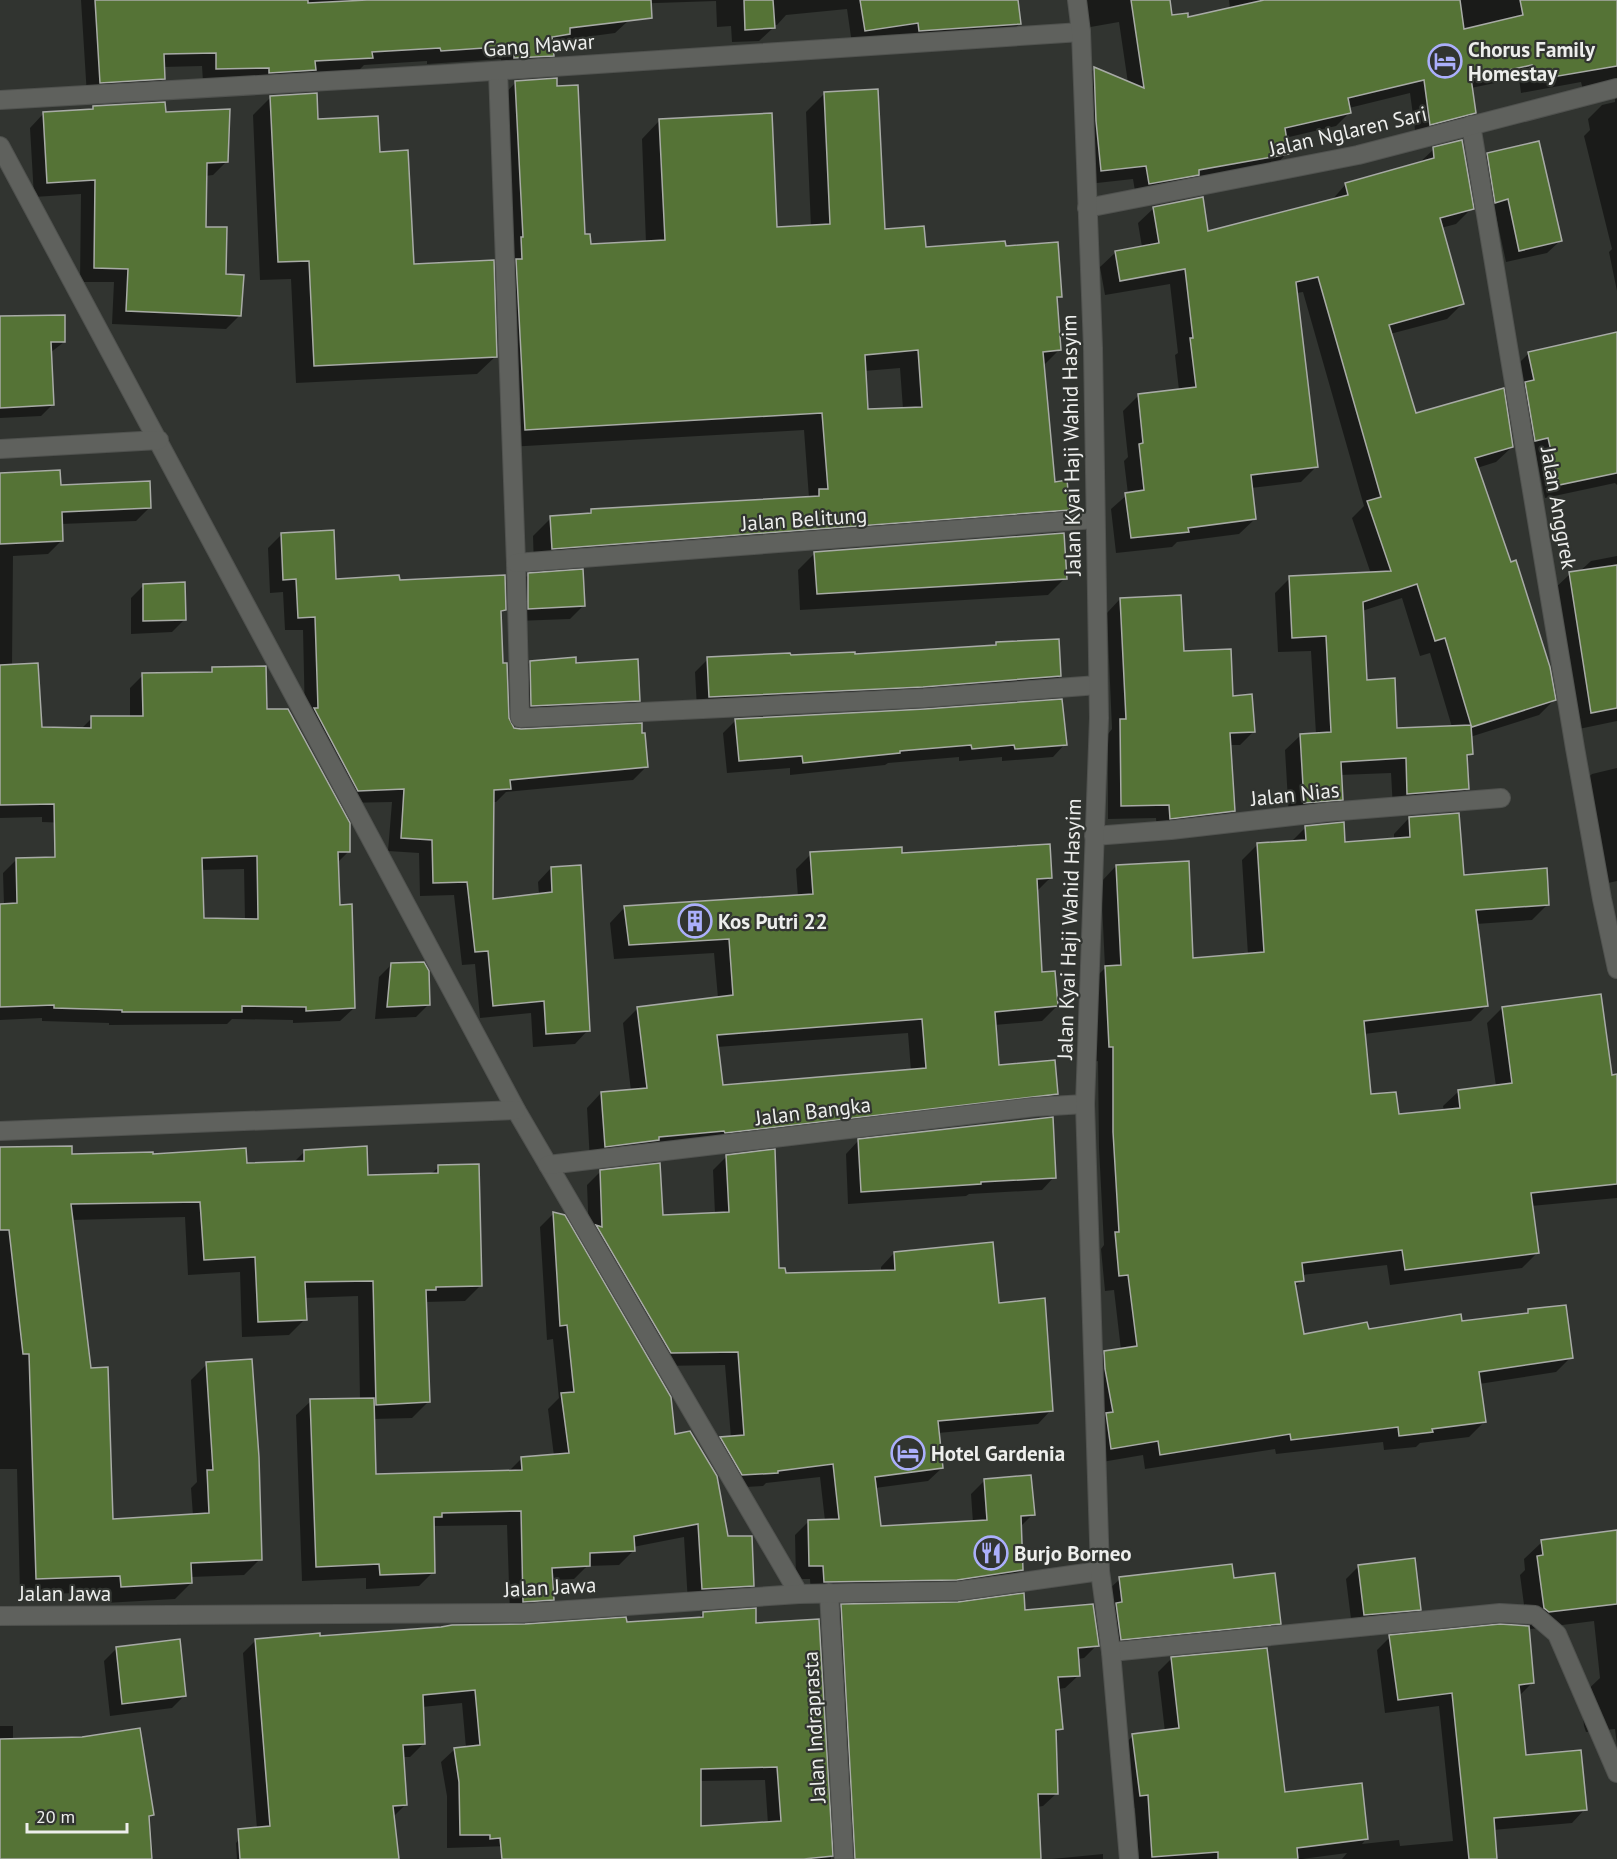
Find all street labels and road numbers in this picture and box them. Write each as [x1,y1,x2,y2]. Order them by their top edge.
street label: Gang Mawar [482,28,596,62]
street label: Jalan Nglaren Sari [1265,100,1430,163]
street label: Jalan Kyai Haji Wahid Hasyim [1055,314,1087,577]
street label: Jalan Anggrek [1535,444,1583,571]
street label: Jalan Belitung [739,501,868,537]
street label: Jalan Nias [1248,776,1341,812]
street label: Jalan Kyai Haji Wahid Hasyim [1051,798,1087,1061]
street label: Jalan Bangka [753,1091,872,1132]
street label: Jalan Jawa [502,1571,597,1603]
street label: Jalan Jawa [18,1580,111,1607]
street label: Jalan Indraprasta [797,1650,832,1805]

